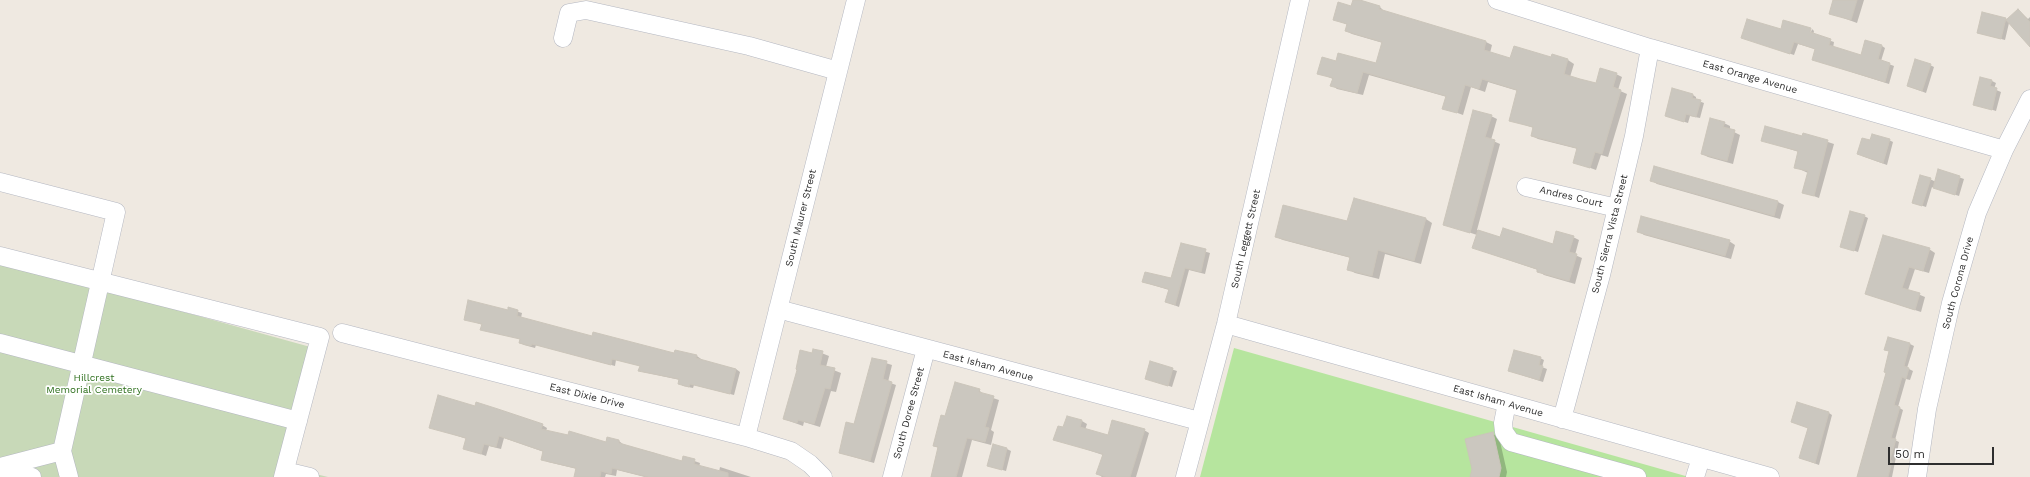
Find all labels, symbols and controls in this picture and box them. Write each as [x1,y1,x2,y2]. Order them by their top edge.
street label: East Orange Avenue [1701,58,1799,96]
street label: South Maurer Street [783,168,819,268]
street label: South Sierra Vista Street [1589,173,1631,295]
street label: Andres Court [1538,184,1604,210]
street label: South Leggett Street [1229,188,1263,290]
street label: South Corona Drive [1940,235,1976,331]
street label: East Isham Avenue [941,348,1035,384]
street label: South Doree Street [891,366,927,460]
park label: Hillcrest Memorial Cemetery [46,372,142,396]
street label: East Dixie Drive [548,381,626,411]
street label: East Isham Avenue [1452,382,1544,420]
scale bar [1890,439,1996,465]
text: 50 m [1895,447,1925,461]

